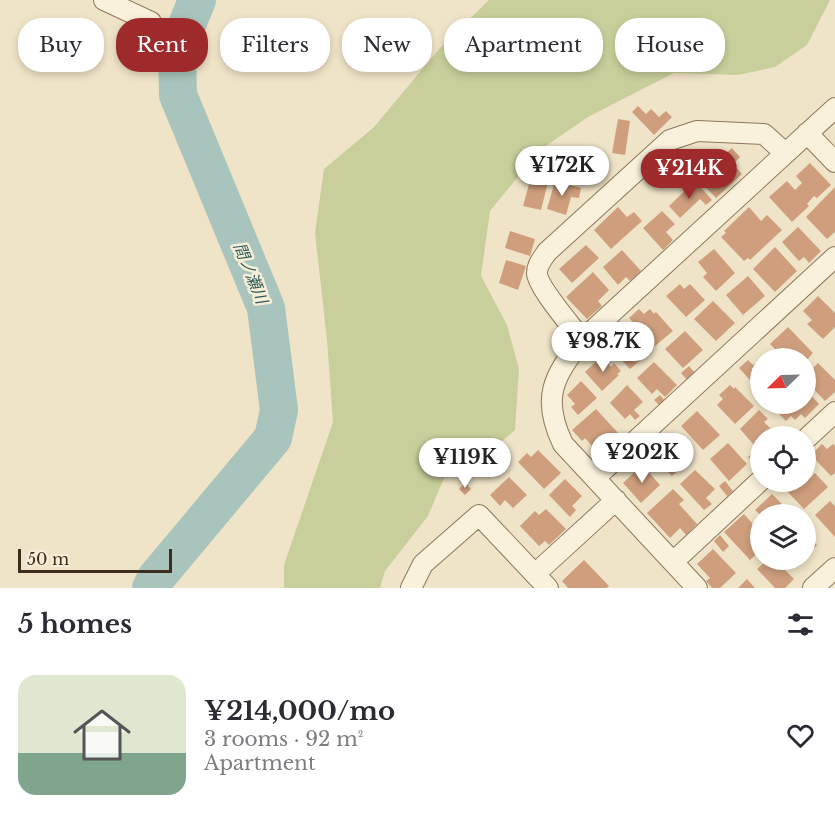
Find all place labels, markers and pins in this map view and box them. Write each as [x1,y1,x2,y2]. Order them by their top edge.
pin: ¥172K [520,146,604,197]
pin: ¥214K [647,149,731,200]
pin: ¥98.7K [554,322,652,373]
pin: ¥202K [600,433,684,484]
pin: ¥119K [423,438,507,489]

